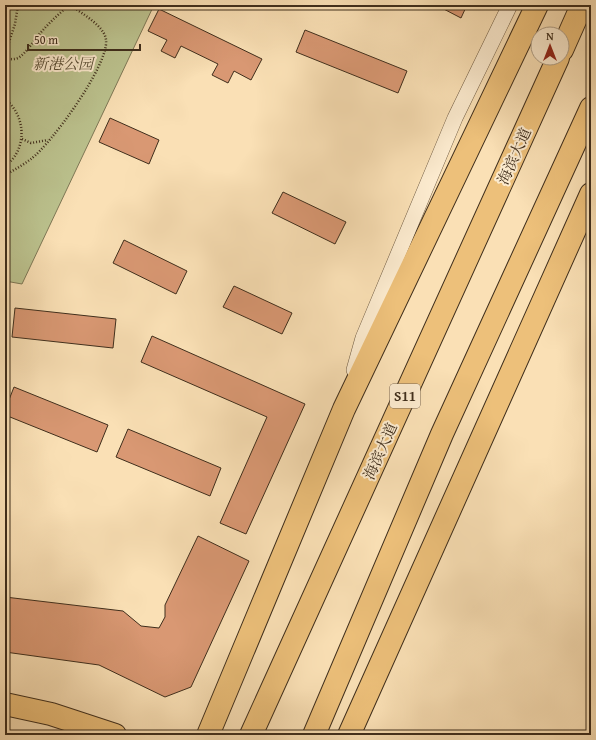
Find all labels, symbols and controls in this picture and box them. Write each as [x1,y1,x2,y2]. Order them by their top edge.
scale bar [28,26,140,52]
north arrow [530,26,570,66]
text: N [546,28,554,44]
text: 50 m [34,31,58,48]
park label: 新港公园 [33,53,95,74]
street label: 海滨大道 [492,124,536,188]
road number: S11 [390,384,420,408]
street label: 海滨大道 [358,419,402,483]

